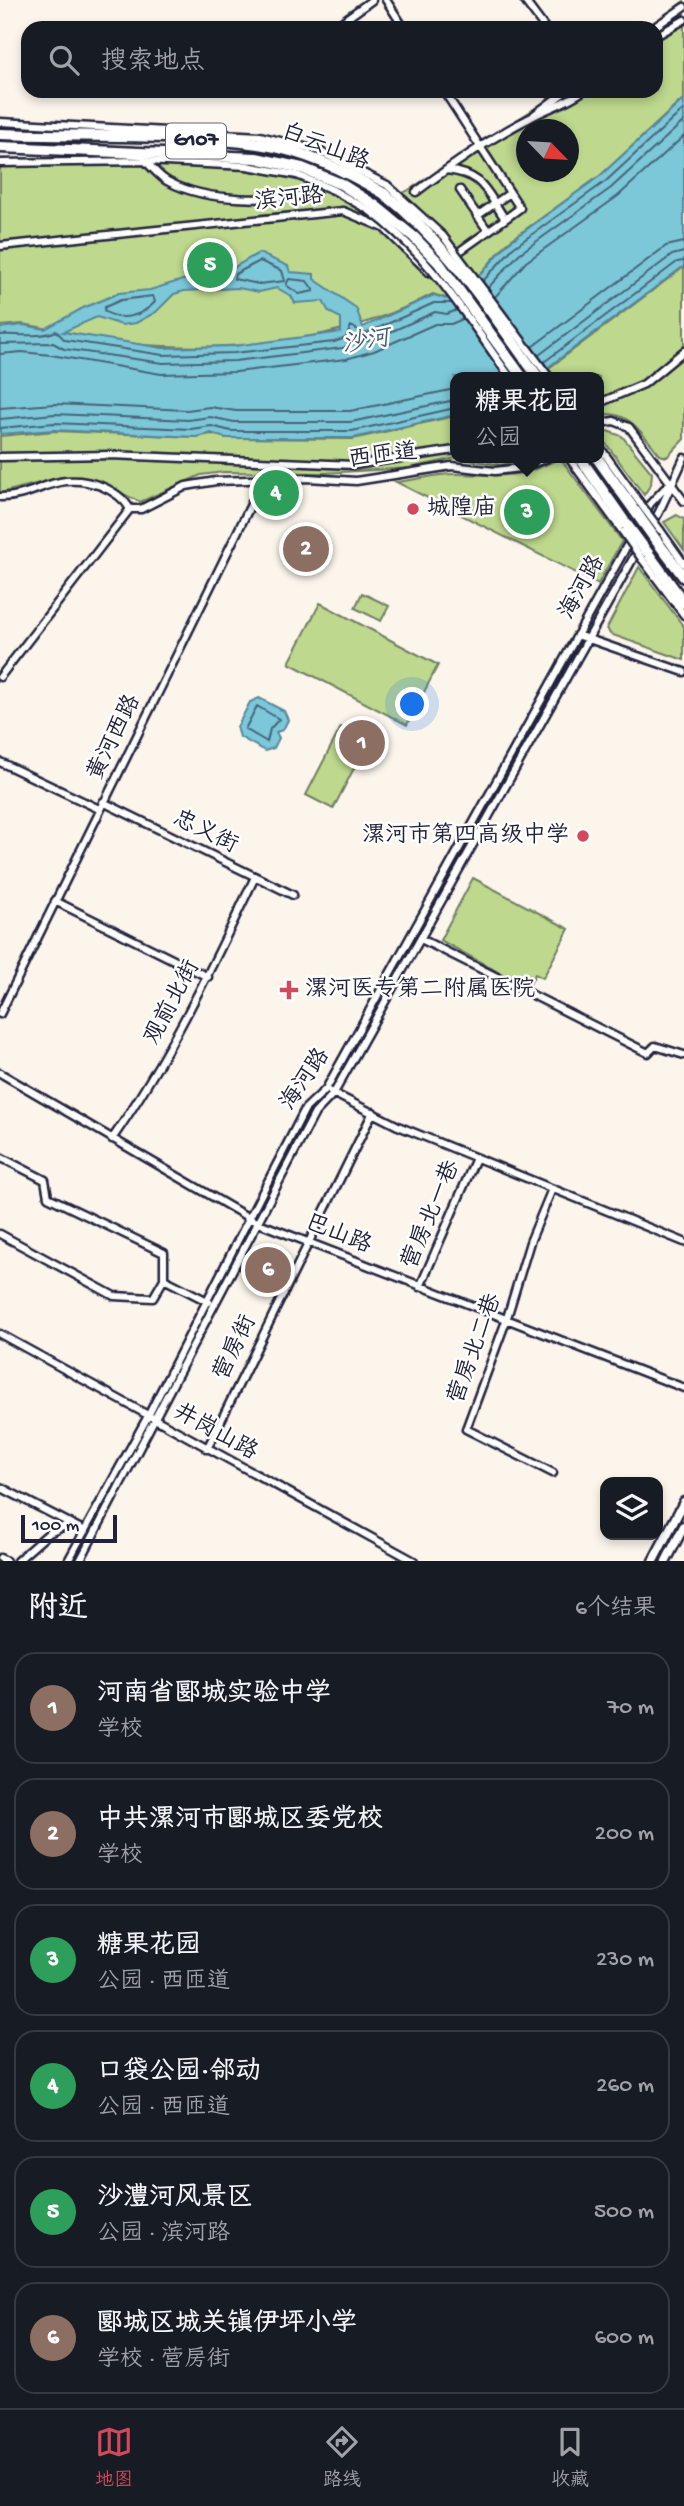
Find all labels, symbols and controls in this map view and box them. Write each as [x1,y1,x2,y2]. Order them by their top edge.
search box [21,21,663,98]
icon: search [45,41,83,79]
text: 搜索地点 [101,48,205,79]
street label: 白云山路 [277,118,373,177]
north arrow [516,119,579,182]
road number: G107 [166,124,226,158]
street label: 滨河路 [253,182,325,217]
pin: 5 [187,239,233,291]
water label: 沙河 [340,323,396,361]
popup [450,372,604,463]
text: 糖果花园 [475,389,579,420]
text: 公园 [475,426,521,453]
street label: 西匝道 [347,438,419,475]
pin: 4 [253,467,299,519]
pin: 3 [504,486,550,538]
place label: 城隍庙 [427,495,496,523]
marker: 城隍庙 [405,501,421,517]
pin: 2 [283,523,329,575]
street label: 海河路 [554,551,612,625]
your location [395,687,429,721]
street label: 黄河西路 [82,690,147,785]
pin: 1 [339,717,385,769]
street label: 忠义街 [168,805,242,860]
place label: 漯河市第四高级中学 [362,821,569,850]
marker: 漯河市第四高级中学 [575,828,591,844]
street label: 观前北街 [139,956,207,1050]
place label: 漯河医专第二附属医院 [305,976,535,1004]
marker: 漯河医专第二附属医院 [279,980,299,1000]
street label: 海河路 [275,1043,336,1116]
street label: 营房北一巷 [396,1155,467,1273]
street label: 巴山路 [301,1209,375,1260]
pin: 6 [245,1244,291,1296]
street label: 营房北二巷 [443,1289,509,1408]
street label: 营房街 [208,1311,263,1385]
street label: 井岗山路 [168,1397,263,1467]
map controls [600,1477,663,1540]
button: layers [600,1477,663,1540]
scale bar [21,1512,117,1544]
text: 100 m [32,1515,79,1538]
text: 附近 [28,1593,88,1628]
text: 6个结果 [575,1596,656,1623]
text: 河南省郾城实验中学 [97,1680,331,1711]
text: 1 [48,1695,58,1722]
text: 70 m [607,1695,654,1722]
text: 学校 [97,1717,143,1744]
text: 中共漯河市郾城区委党校 [97,1806,383,1837]
text: 2 [47,1821,59,1848]
text: 200 m [595,1821,654,1848]
text: 学校 [97,1843,143,1870]
text: 糖果花园 [97,1932,201,1963]
text: 3 [47,1947,59,1974]
text: 230 m [596,1947,654,1974]
text: 公园 · 西匝道 [97,1969,230,1996]
text: 口袋公园·邻动 [97,2058,261,2089]
text: 4 [48,2073,58,2100]
text: 260 m [596,2073,654,2100]
text: 公园 · 西匝道 [97,2095,230,2122]
text: 沙澧河风景区 [97,2184,253,2215]
text: 5 [47,2199,59,2226]
text: 500 m [594,2199,654,2226]
text: 公园 · 滨河路 [97,2221,230,2248]
text: 郾城区城关镇伊坪小学 [97,2310,357,2341]
text: 6 [47,2325,59,2352]
text: 600 m [594,2325,654,2352]
text: 学校 · 营房街 [97,2347,230,2374]
tab: 地图 [95,2423,133,2493]
tab: 路线 [323,2423,361,2493]
tab: 收藏 [551,2423,589,2493]

